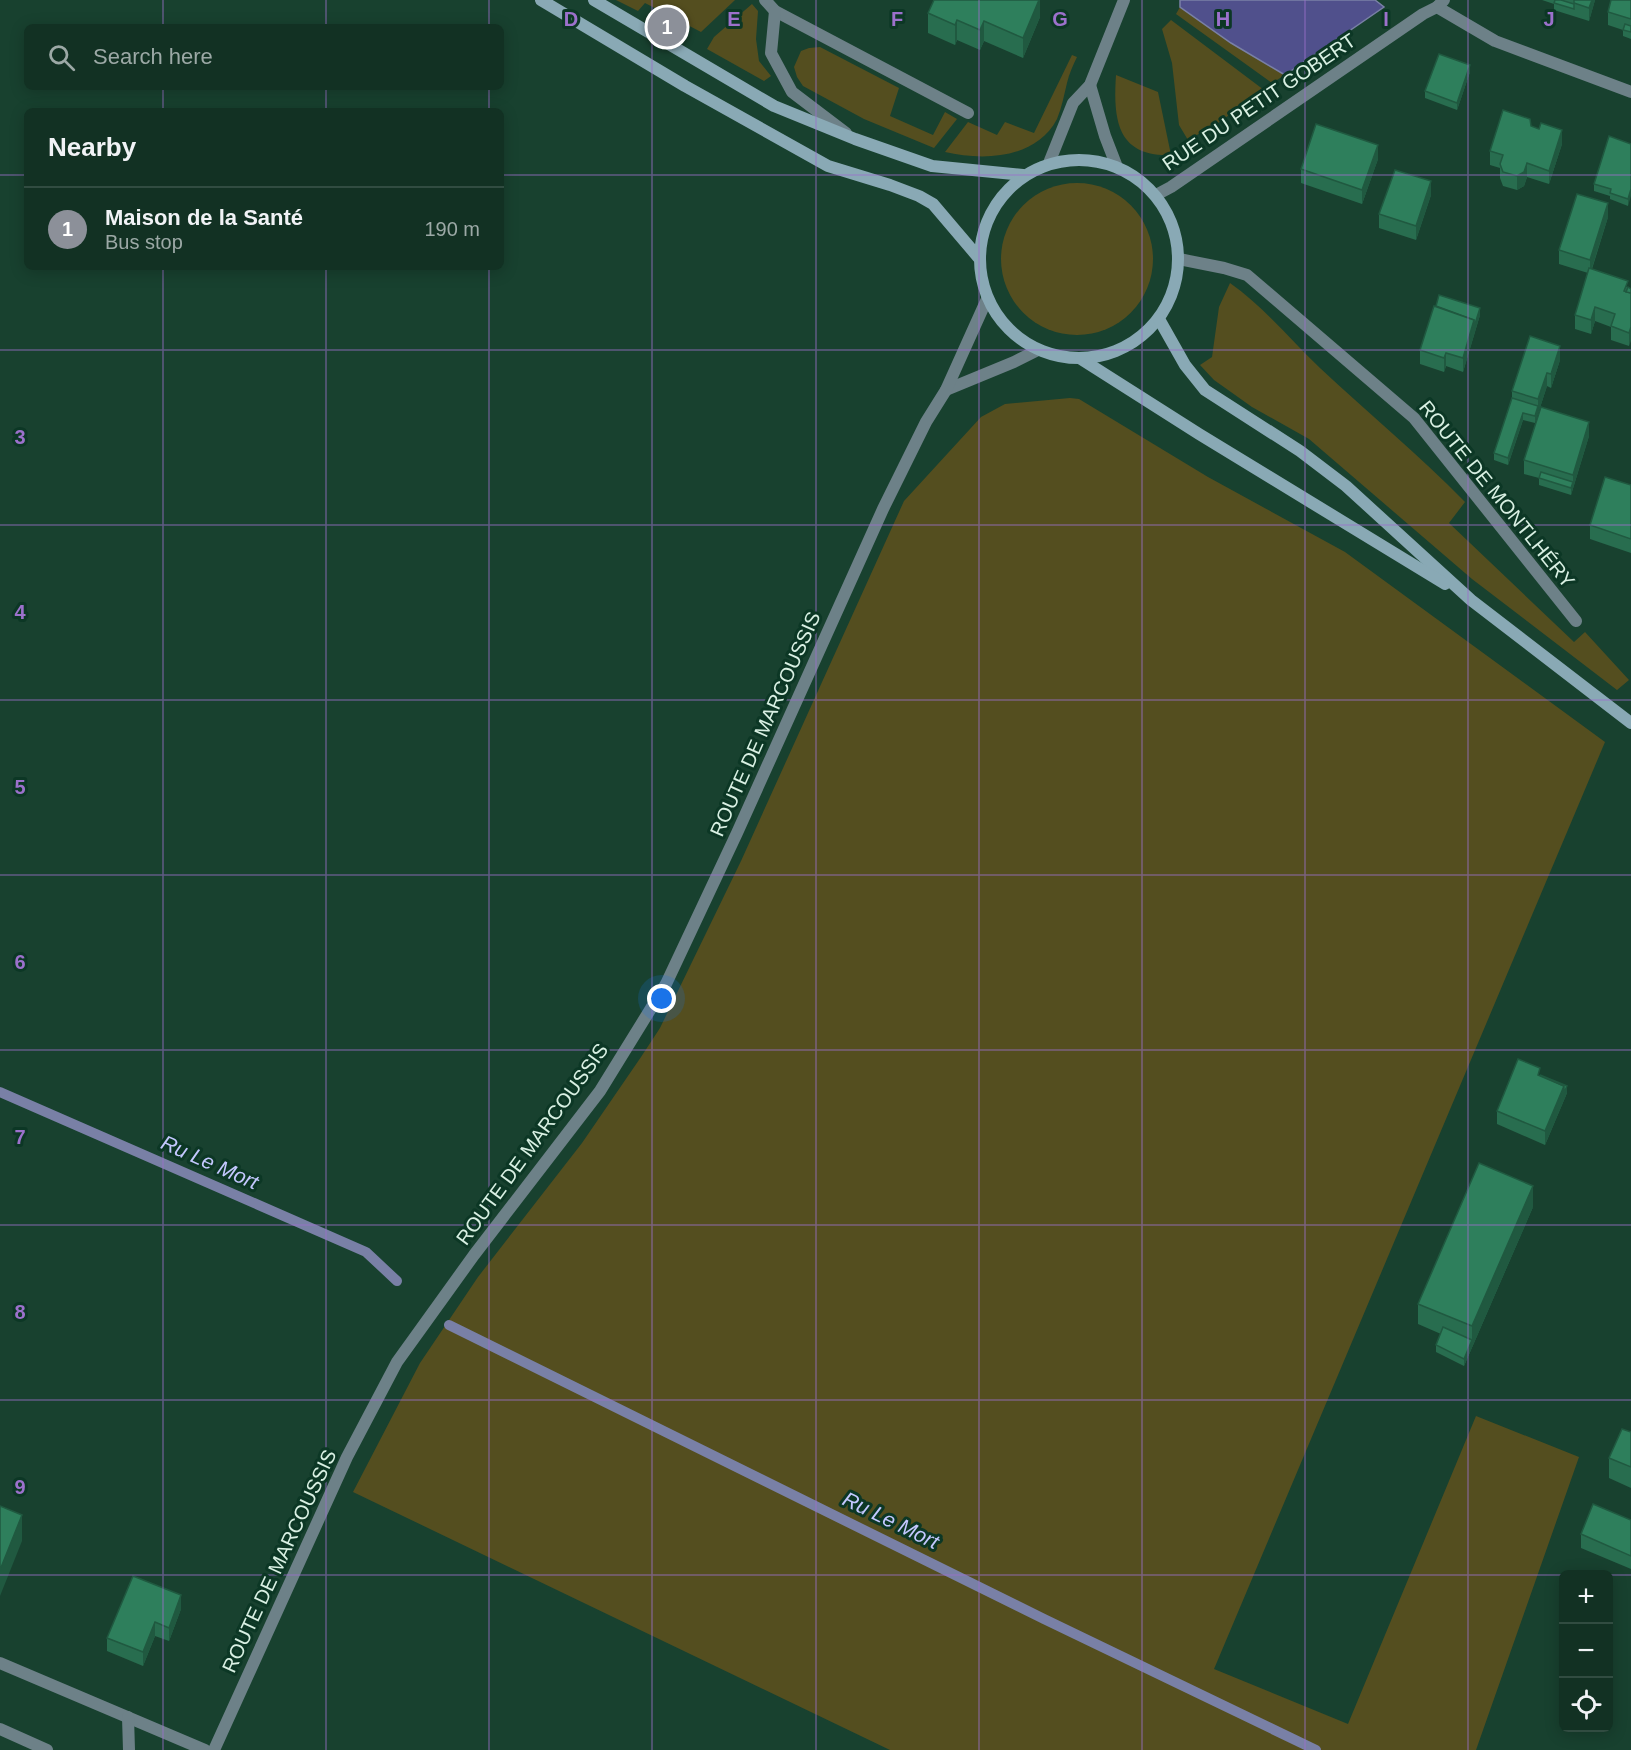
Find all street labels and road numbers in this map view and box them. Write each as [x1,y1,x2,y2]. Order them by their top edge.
street label: RUE DU PETIT GOBERT [1158,29,1360,175]
street label: ROUTE DE MONTLHÉRY [1415,396,1579,592]
street label: ROUTE DE MARCOUSSIS [705,608,825,840]
street label: ROUTE DE MARCOUSSIS [452,1039,612,1249]
street label: ROUTE DE MARCOUSSIS [218,1446,340,1676]

